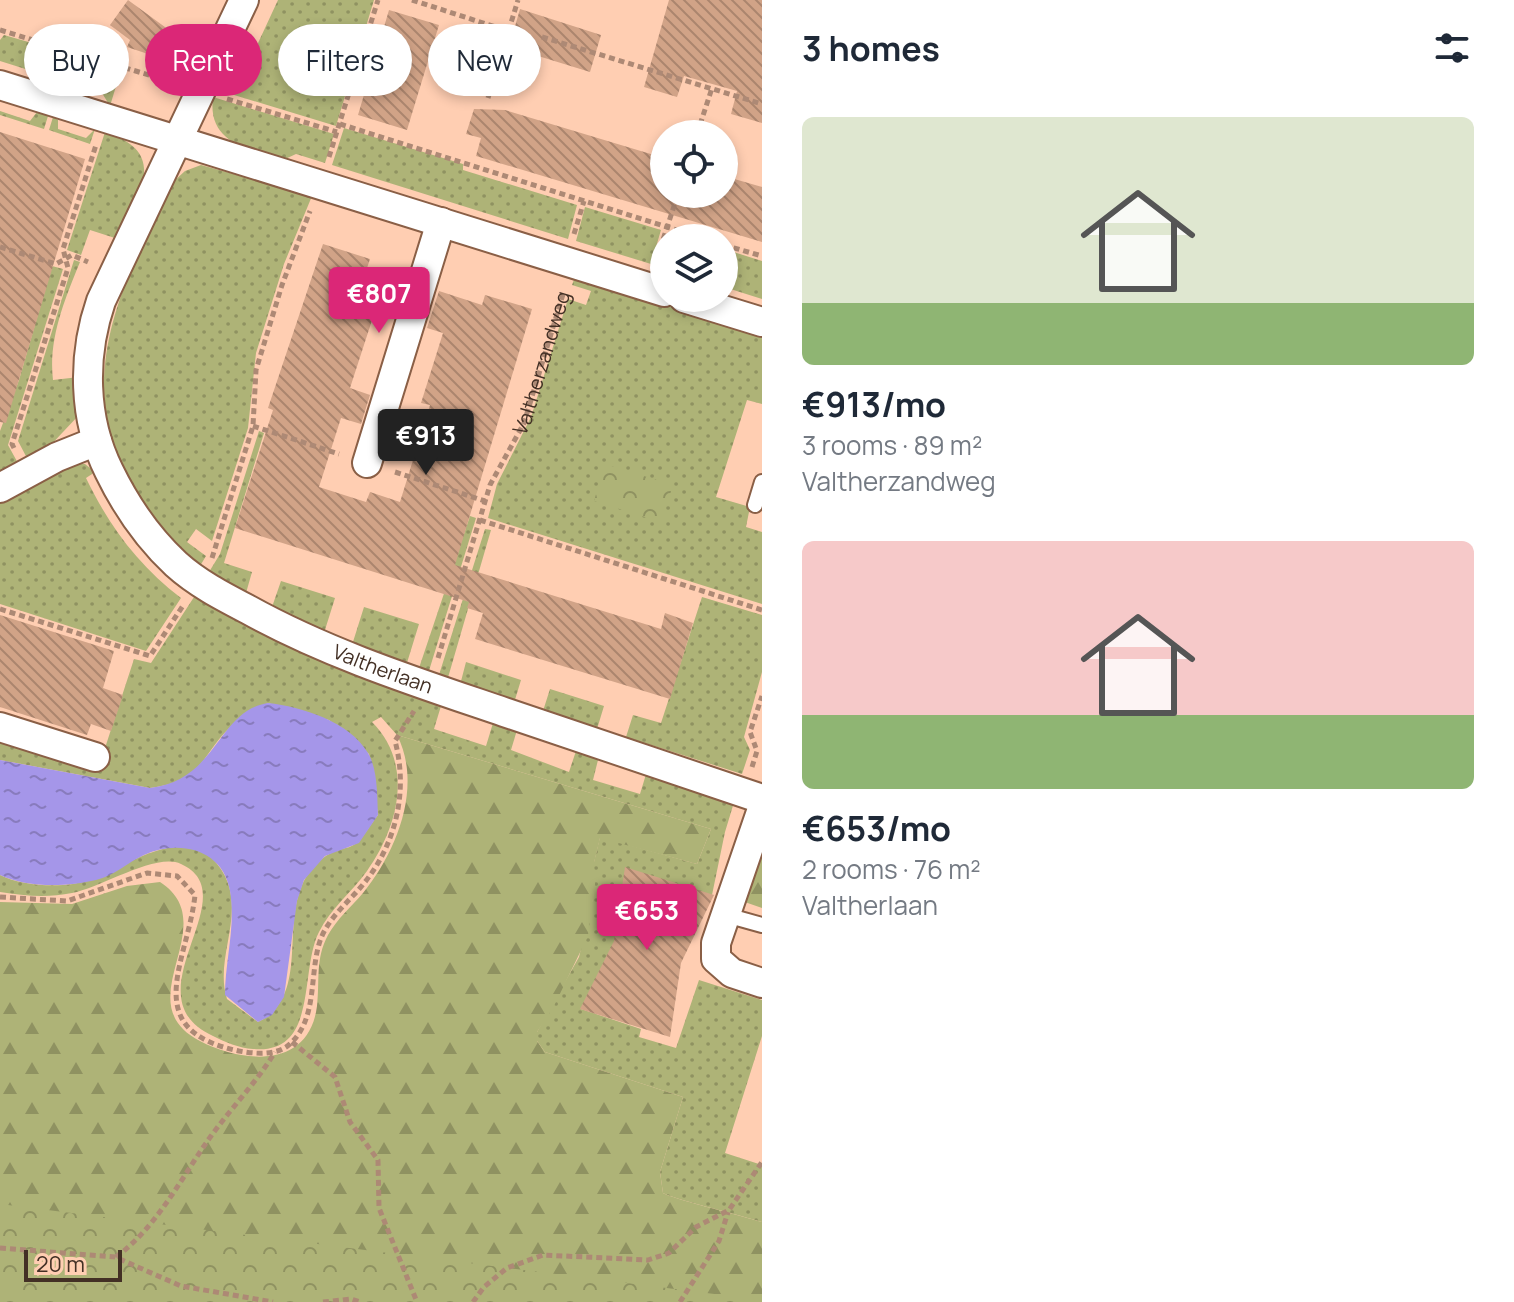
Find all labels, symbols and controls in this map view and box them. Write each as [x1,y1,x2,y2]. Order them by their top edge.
chip: Buy [24,24,129,96]
chip: Rent [145,24,262,96]
chip: Filters [278,24,412,96]
chip: New [428,24,541,96]
text: 3 homes [802,25,940,71]
icon: filters [1430,26,1474,70]
map controls [650,120,738,312]
button: locate [650,120,738,208]
icon: home [1066,169,1210,313]
button: layers [650,224,738,312]
pin: €807 [332,267,426,335]
text: €807 [347,275,411,311]
street label: Valtherzandweg [506,288,576,440]
text: €913/mo [802,381,946,427]
pin: €913 [379,409,473,477]
text: €913 [396,417,456,453]
text: 3 rooms · 89 m² [802,427,982,463]
text: Valtherzandweg [802,463,996,499]
icon: home [1066,593,1210,737]
street label: Valtherlaan [329,638,436,700]
text: €653/mo [802,805,951,851]
text: 2 rooms · 76 m² [802,851,981,887]
pin: €653 [600,884,694,952]
text: Valtherlaan [802,887,938,923]
text: €653 [615,892,679,928]
scale bar [24,1246,122,1282]
text: 20 m [36,1249,85,1279]

